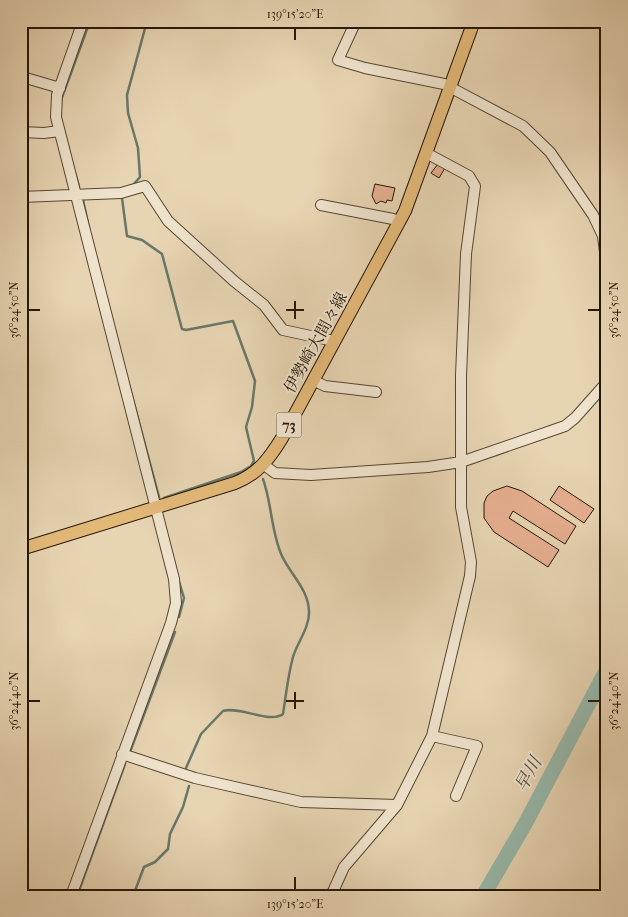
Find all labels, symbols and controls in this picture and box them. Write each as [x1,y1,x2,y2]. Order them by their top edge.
text: 139°15'20"E [267,7,323,21]
text: 36°24'50"N [7,281,21,339]
text: 36°24'50"N [607,281,621,339]
street label: 伊勢崎大間々線 [280,289,351,396]
road number: 73 [276,412,302,438]
text: 36°24'40"N [7,671,21,731]
text: 36°24'40"N [607,671,621,731]
water label: 早川 [511,752,547,795]
text: 139°15'20"E [267,897,323,911]

